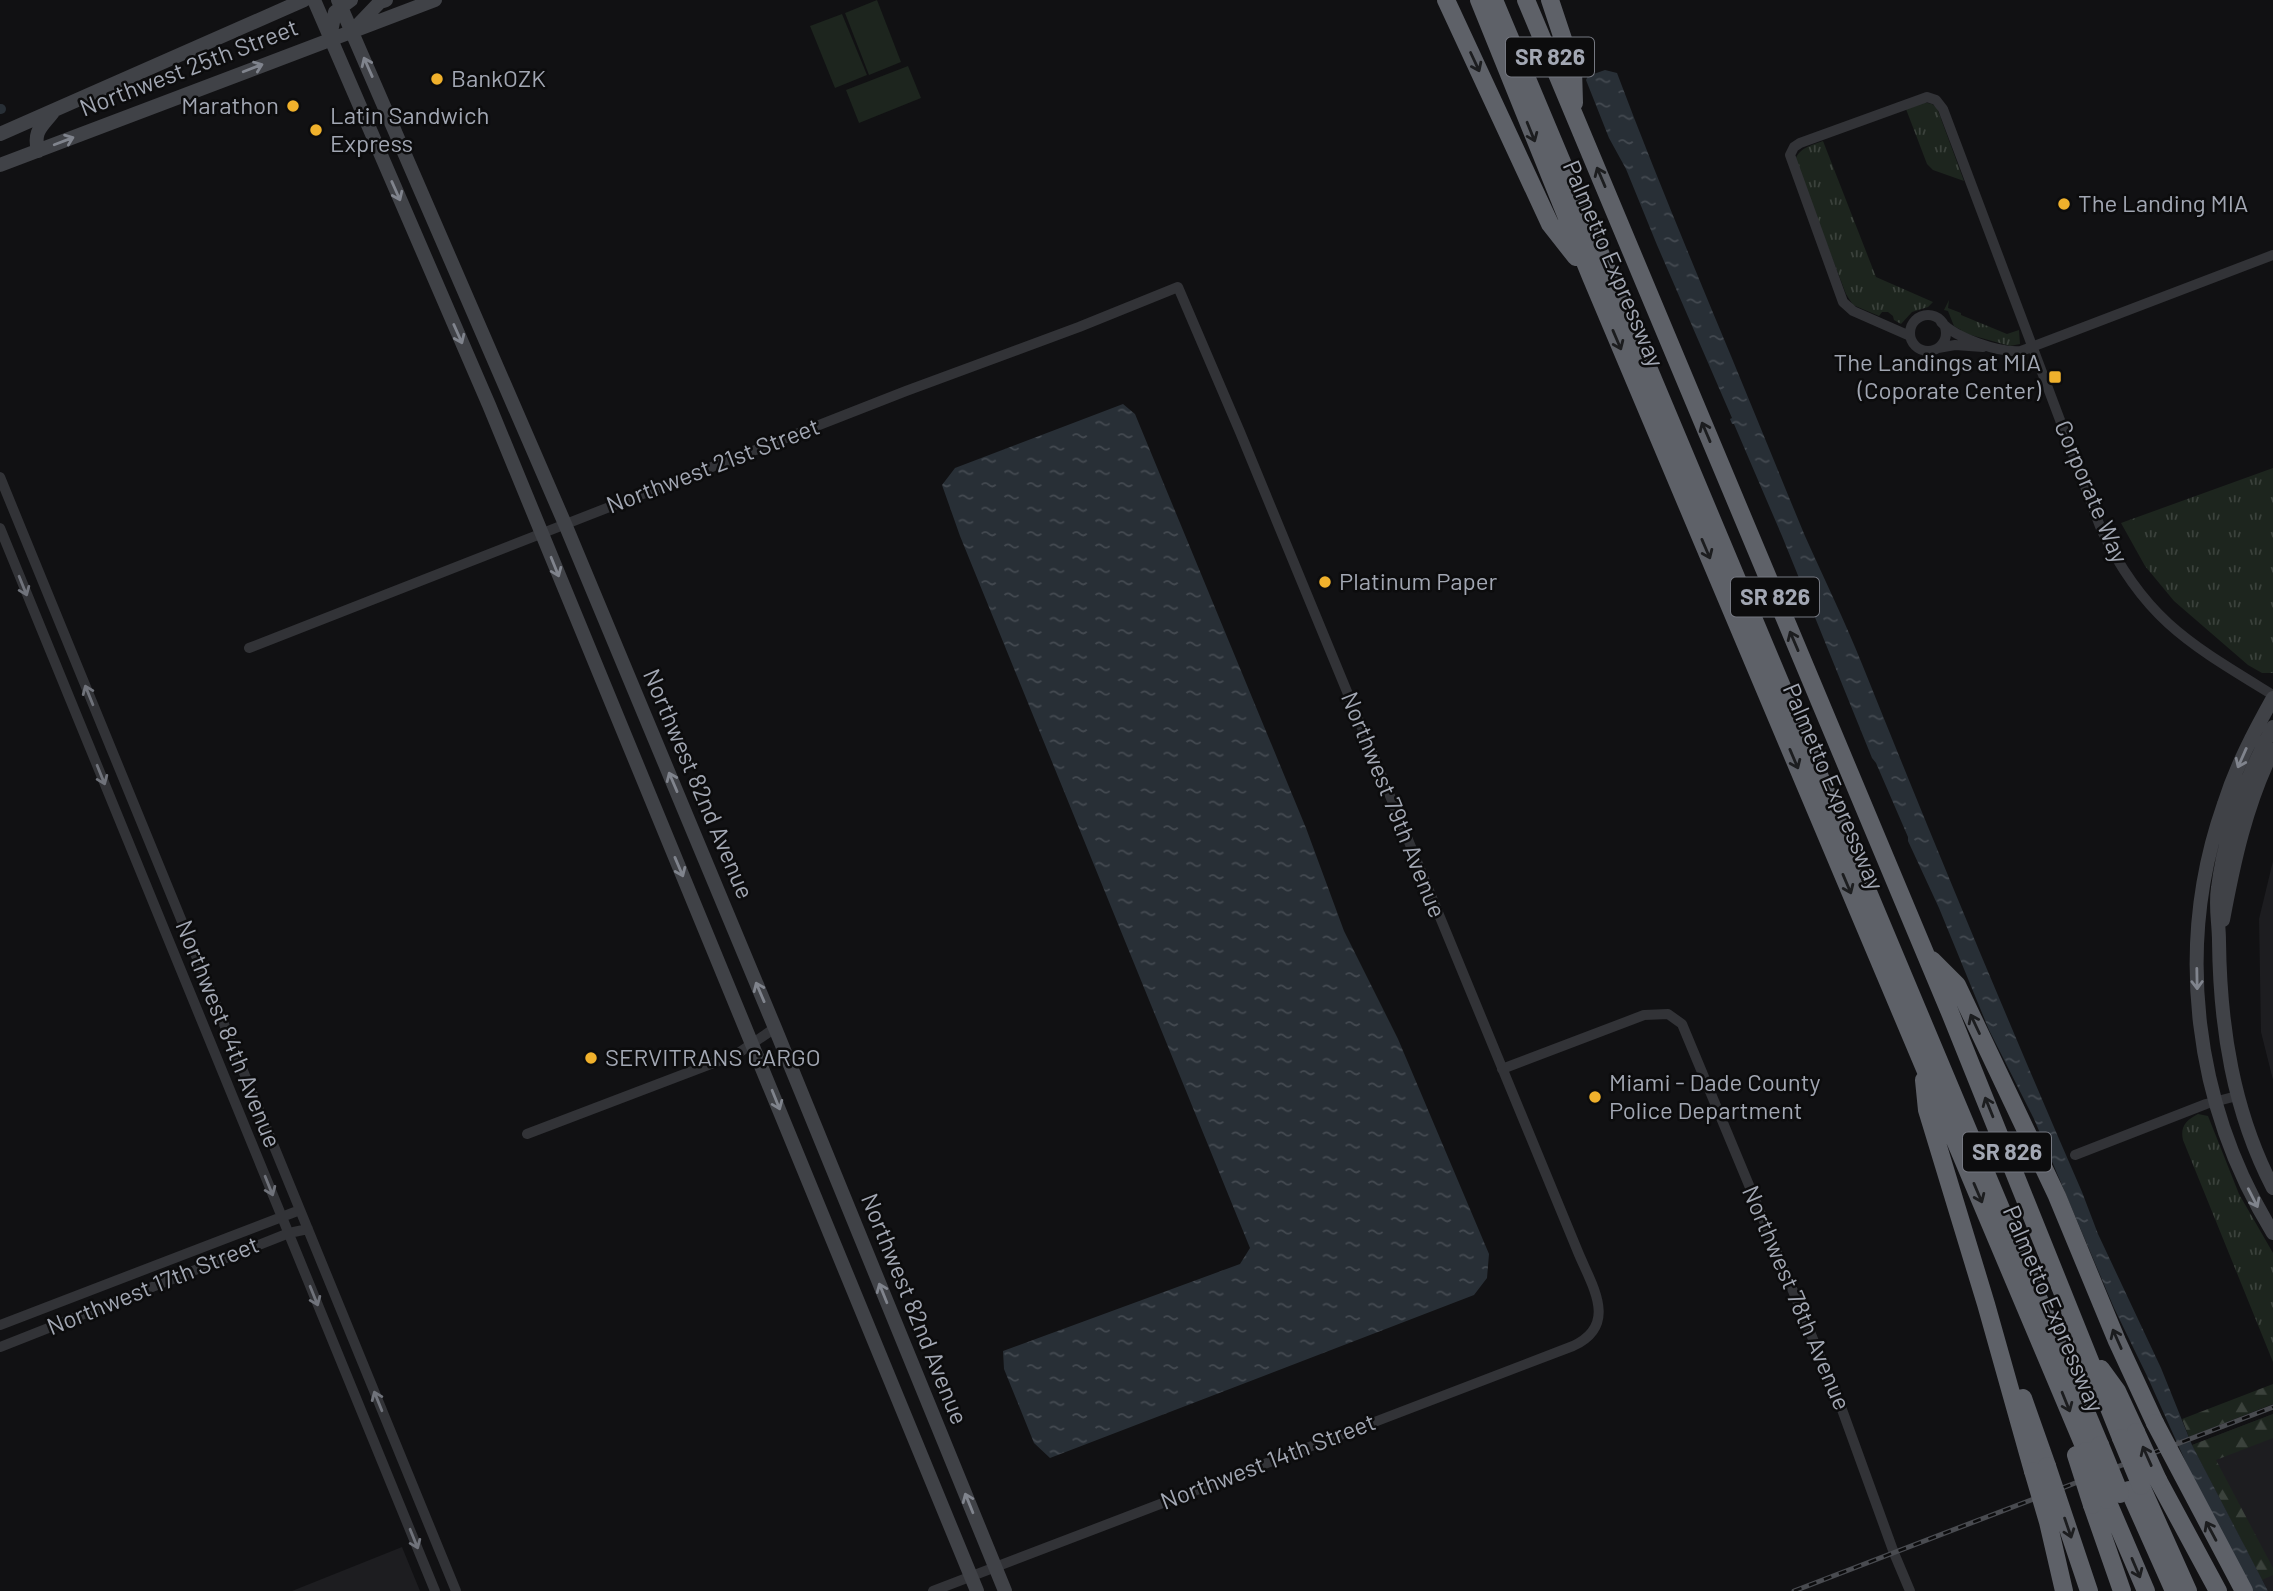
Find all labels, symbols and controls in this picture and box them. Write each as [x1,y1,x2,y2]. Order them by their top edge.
street label: Northwest 25th Street [75,12,302,122]
road number: SR 826 [1506,38,1594,76]
one-way arrow [1468,51,1482,72]
one-way arrow [361,57,374,78]
one-way arrow [242,60,264,73]
place label: BankOZK [451,63,546,92]
marker: BankOZK [429,71,445,87]
place label: Marathon [181,90,279,119]
marker: Marathon [285,98,301,114]
place label: Latin Sandwich Express [330,100,489,157]
one-way arrow [1526,120,1539,142]
marker: Latin Sandwich Express [308,122,324,138]
one-way arrow [52,133,74,146]
street label: Palmetto Expressway [1558,156,1671,371]
one-way arrow [1593,167,1606,189]
one-way arrow [390,180,403,201]
place label: The Landing MIA [2078,188,2248,217]
marker: The Landing MIA [2056,196,2072,212]
one-way arrow [452,323,465,344]
one-way arrow [1612,328,1625,350]
place label: The Landings at MIA (Coporate Center) [1833,347,2042,404]
marker: The Landings at MIA (Coporate Center) [2047,369,2063,385]
street label: Northwest 21st Street [602,411,823,519]
street label: Corporate Way [2049,416,2136,567]
one-way arrow [1699,421,1712,443]
one-way arrow [1700,538,1713,560]
one-way arrow [549,555,562,577]
place label: Platinum Paper [1339,566,1497,595]
one-way arrow [18,574,31,596]
marker: Platinum Paper [1317,574,1333,590]
road number: SR 826 [1731,578,1819,617]
one-way arrow [1787,631,1800,653]
street label: Northwest 82nd Avenue [638,664,761,903]
street label: Palmetto Expressway [1778,679,1891,894]
one-way arrow [82,685,95,707]
street label: Northwest 79th Avenue [1336,687,1453,922]
one-way arrow [2235,747,2248,768]
one-way arrow [1788,748,1801,769]
one-way arrow [95,764,108,785]
one-way arrow [665,771,678,793]
one-way arrow [673,856,686,878]
one-way arrow [1841,872,1854,894]
street label: Northwest 84th Avenue [170,915,288,1151]
one-way arrow [2190,967,2204,990]
one-way arrow [752,981,765,1003]
one-way arrow [1968,1014,1981,1035]
place label: SERVITRANS CARGO [605,1042,821,1071]
marker: SERVITRANS CARGO [583,1050,599,1066]
place label: Miami - Dade County Police Department [1609,1067,1820,1124]
one-way arrow [770,1089,783,1110]
marker: Miami - Dade County Police Department [1587,1089,1603,1105]
one-way arrow [1982,1097,1995,1119]
road number: SR 826 [1963,1133,2051,1172]
one-way arrow [264,1175,277,1196]
street label: Northwest 78th Avenue [1737,1181,1858,1414]
one-way arrow [1972,1182,1985,1203]
one-way arrow [2246,1187,2260,1208]
street label: Northwest 82nd Avenue [856,1189,975,1428]
street label: Palmetto Expressway [1998,1201,2111,1416]
street label: Northwest 17th Street [42,1229,263,1340]
one-way arrow [876,1283,889,1304]
one-way arrow [309,1285,322,1306]
one-way arrow [2110,1329,2123,1350]
one-way arrow [371,1390,384,1412]
one-way arrow [2061,1391,2074,1413]
street label: Northwest 14th Street [1156,1406,1379,1515]
one-way arrow [2140,1446,2153,1467]
one-way arrow [962,1493,975,1515]
one-way arrow [2063,1517,2075,1539]
one-way arrow [2204,1521,2218,1542]
one-way arrow [408,1528,421,1550]
one-way arrow [2130,1557,2143,1578]

